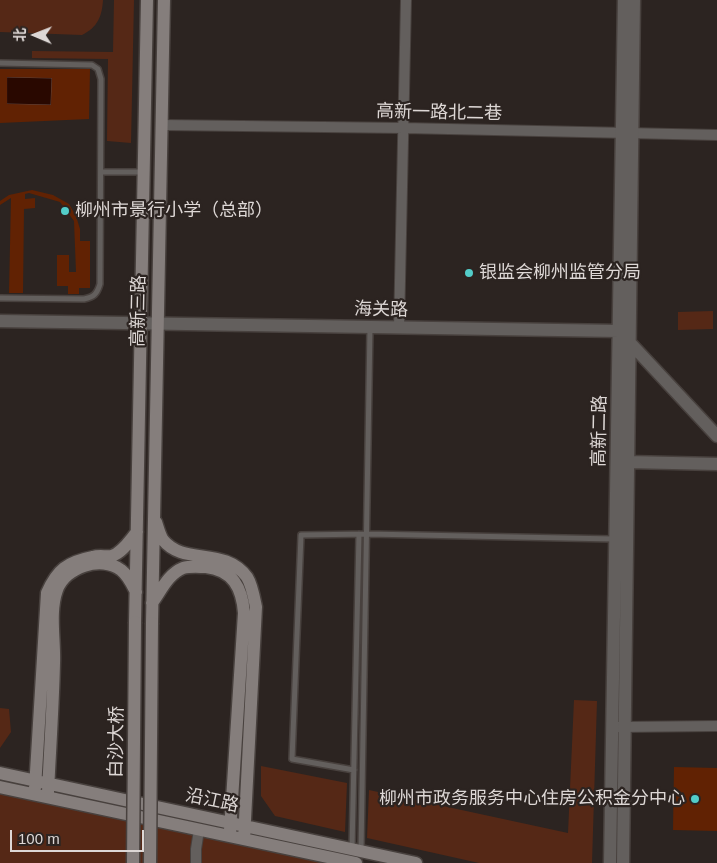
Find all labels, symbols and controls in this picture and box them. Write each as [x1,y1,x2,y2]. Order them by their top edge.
north arrow [10,10,60,60]
text: 北 [12,28,28,42]
street label: 高新一路北二巷 [376,101,502,125]
place label: 柳州市景行小学（总部） [75,200,273,222]
marker: 柳州市景行小学（总部） [59,205,71,217]
place label: 银监会柳州监管分局 [479,262,641,284]
marker: 银监会柳州监管分局 [463,267,475,279]
street label: 高新三路 [128,275,150,347]
street label: 海关路 [354,299,408,321]
street label: 高新二路 [589,395,611,467]
street label: 白沙大桥 [106,706,128,778]
street label: 沿江路 [183,785,241,817]
place label: 柳州市政务服务中心住房公积金分中心 [379,788,685,810]
marker: 柳州市政务服务中心住房公积金分中心 [689,793,701,805]
scale bar [12,820,146,852]
text: 100 m [18,830,60,847]

